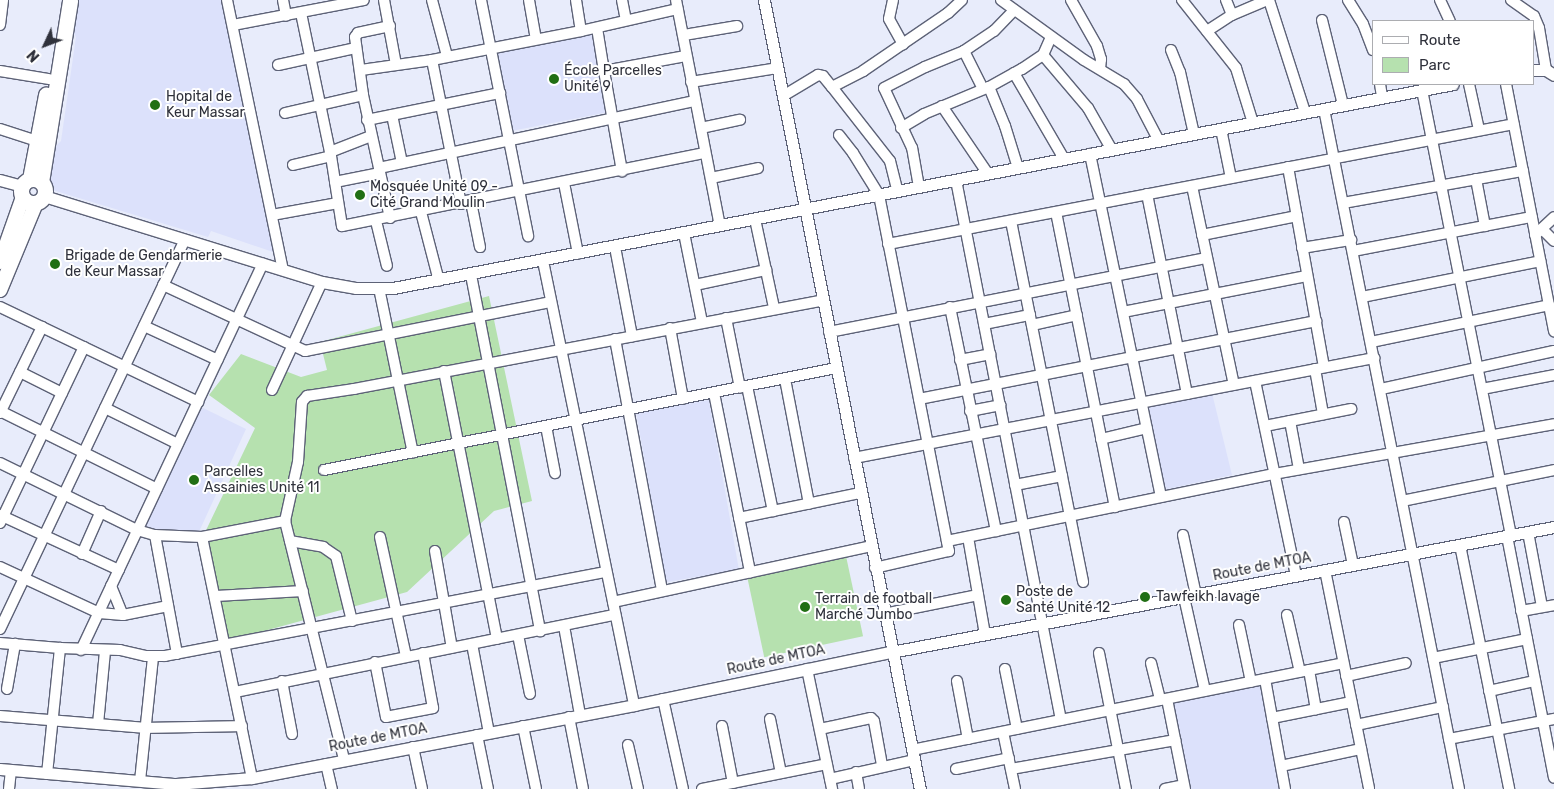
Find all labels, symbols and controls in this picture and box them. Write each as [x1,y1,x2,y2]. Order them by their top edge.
north arrow [20,20,70,70]
legend [1372,20,1534,85]
text: Route [1419,31,1461,49]
text: N [24,46,43,65]
text: Parc [1419,56,1451,74]
place label: École Parcelles Unité 9 [564,63,662,95]
marker: École Parcelles Unité 9 [548,73,560,85]
place label: Hopital de Keur Massar [166,89,245,121]
marker: Hopital de Keur Massar [148,98,162,112]
place label: Mosquée Unité 09 - Cité Grand Moulin [370,179,498,212]
marker: Mosquée Unité 09 - Cité Grand Moulin [354,189,366,201]
place label: Brigade de Gendarmerie de Keur Massar [65,248,222,280]
marker: Brigade de Gendarmerie de Keur Massar [49,258,61,270]
place label: Parcelles Assainies Unité 11 [204,464,319,497]
marker: Parcelles Assainies Unité 11 [188,474,200,486]
street label: Route de MTOA [1212,549,1312,585]
place label: Poste de Santé Unité 12 [1016,584,1110,616]
place label: Tawfeikh lavage [1156,589,1260,605]
marker: Tawfeikh lavage [1138,590,1152,604]
place label: Terrain de football Marché Jumbo [815,591,932,624]
marker: Poste de Santé Unité 12 [1000,594,1012,606]
marker: Terrain de football Marché Jumbo [799,601,811,613]
street label: Route de MTOA [726,641,826,679]
street label: Route de MTOA [328,720,428,756]

